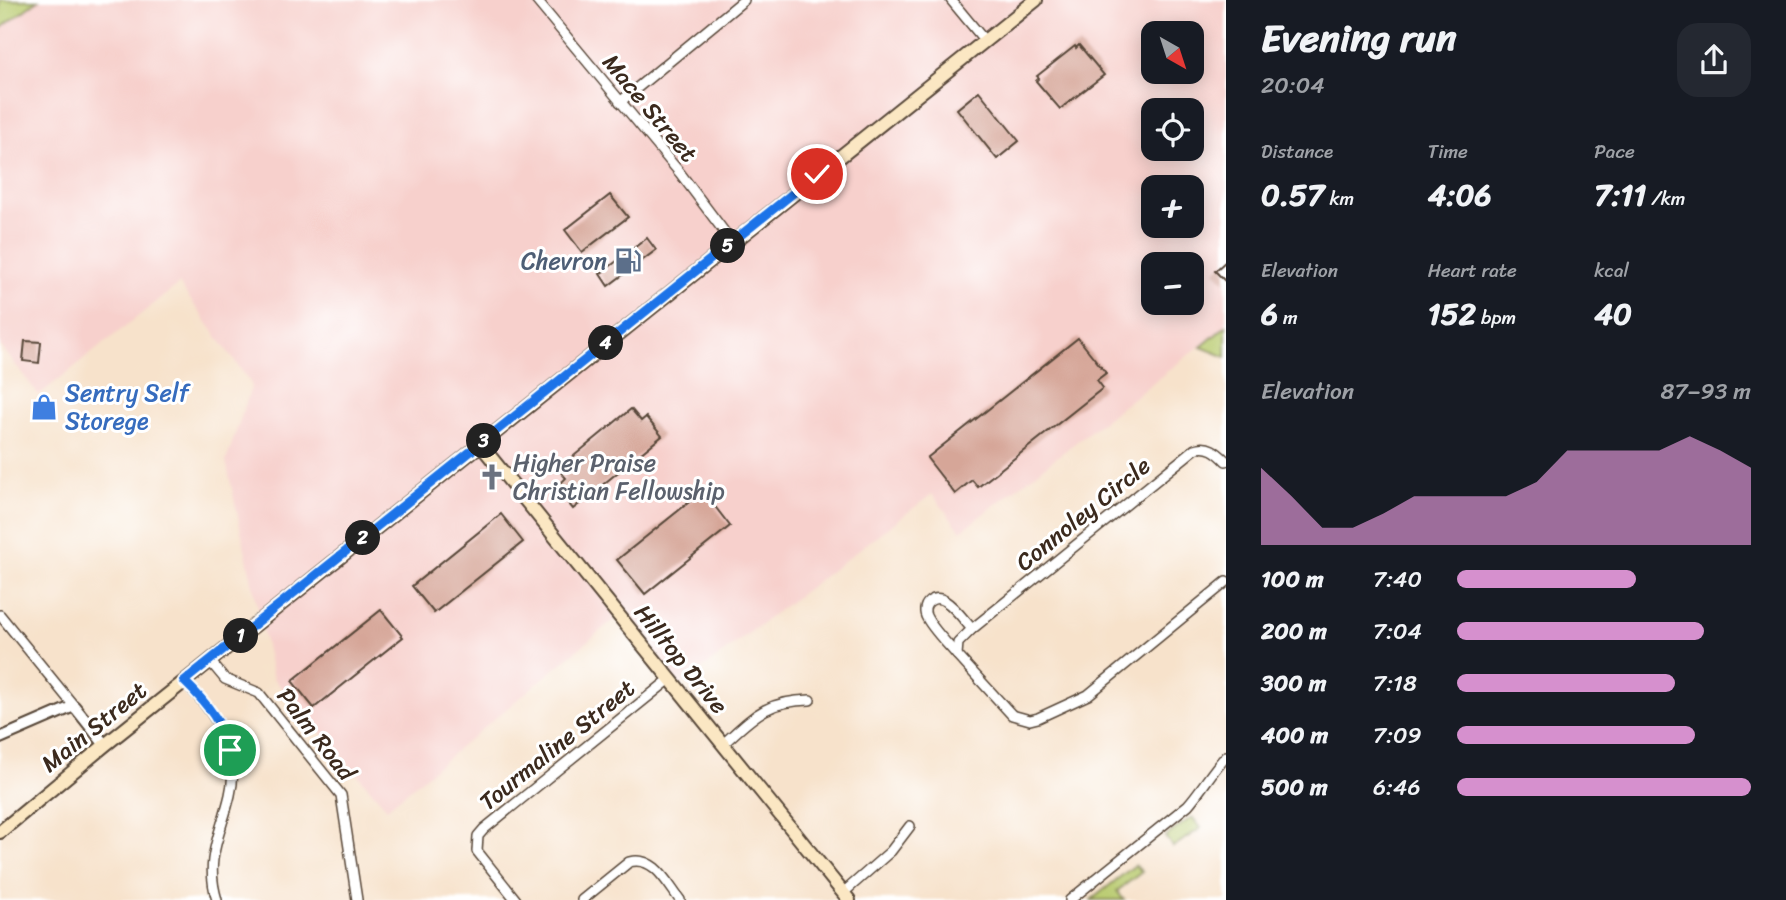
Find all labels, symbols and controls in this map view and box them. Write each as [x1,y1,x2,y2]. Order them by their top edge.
text: Evening run [1261,5,1457,72]
north arrow [1141,21,1204,84]
map controls [1141,21,1204,315]
button: share [1677,23,1751,97]
street label: Mace Street [591,44,709,172]
text: 20:04 [1261,65,1325,106]
button: locate [1141,98,1204,161]
text: Distance [1261,135,1333,168]
text: Time [1428,135,1468,168]
text: Pace [1594,135,1635,168]
pin [787,144,847,204]
icon: check [798,155,836,193]
text: 0.57 [1261,168,1324,222]
text: 4:06 [1428,168,1491,222]
text: 7:11 [1594,168,1646,222]
button: + [1141,175,1204,238]
text: km [1324,182,1354,215]
text: /km [1646,182,1685,215]
pin: 5 [710,229,746,264]
text: 5 [722,229,733,262]
place label: Chevron [521,240,607,282]
fuel station icon: Chevron [613,246,643,276]
button: − [1141,252,1204,315]
text: Elevation [1261,254,1338,287]
text: Heart rate [1428,254,1517,287]
text: kcal [1594,254,1629,287]
text: 6 [1261,287,1278,341]
text: 152 [1428,287,1476,341]
text: 40 [1594,287,1632,341]
text: m [1278,301,1298,334]
text: bpm [1476,301,1516,334]
pin: 4 [588,326,624,360]
text: 4 [600,326,611,359]
text: Elevation [1261,371,1354,412]
text: 87–93 m [1661,371,1751,412]
place label: Sentry Self Storege [65,372,192,442]
shop icon: Sentry Self Storege [29,392,59,422]
pin: 3 [466,424,502,458]
text: 3 [478,424,489,457]
place label: Higher Praise Christian Fellowship [513,442,725,512]
street label: Connoley Circle [1006,446,1160,582]
church icon: Higher Praise Christian Fellowship [477,462,507,492]
pin: 2 [346,520,380,556]
text: 2 [357,521,368,554]
text: 100 m [1261,559,1324,600]
text: 7:40 [1373,559,1422,600]
street label: Hilltop Drive [623,594,739,724]
text: 200 m [1261,611,1327,652]
text: 7:04 [1373,611,1422,652]
pin: 1 [224,618,258,654]
text: 1 [236,619,245,652]
text: 300 m [1261,663,1326,704]
text: 7:18 [1373,663,1417,704]
street label: Tourmaline Street [469,668,645,822]
street label: Main Street [31,671,157,783]
street label: Palm Road [266,678,367,791]
text: 400 m [1261,715,1328,756]
text: 7:09 [1373,715,1422,756]
pin [200,720,260,780]
icon: arrive [211,731,249,769]
text: 500 m [1261,767,1328,808]
text: 6:46 [1373,767,1420,808]

